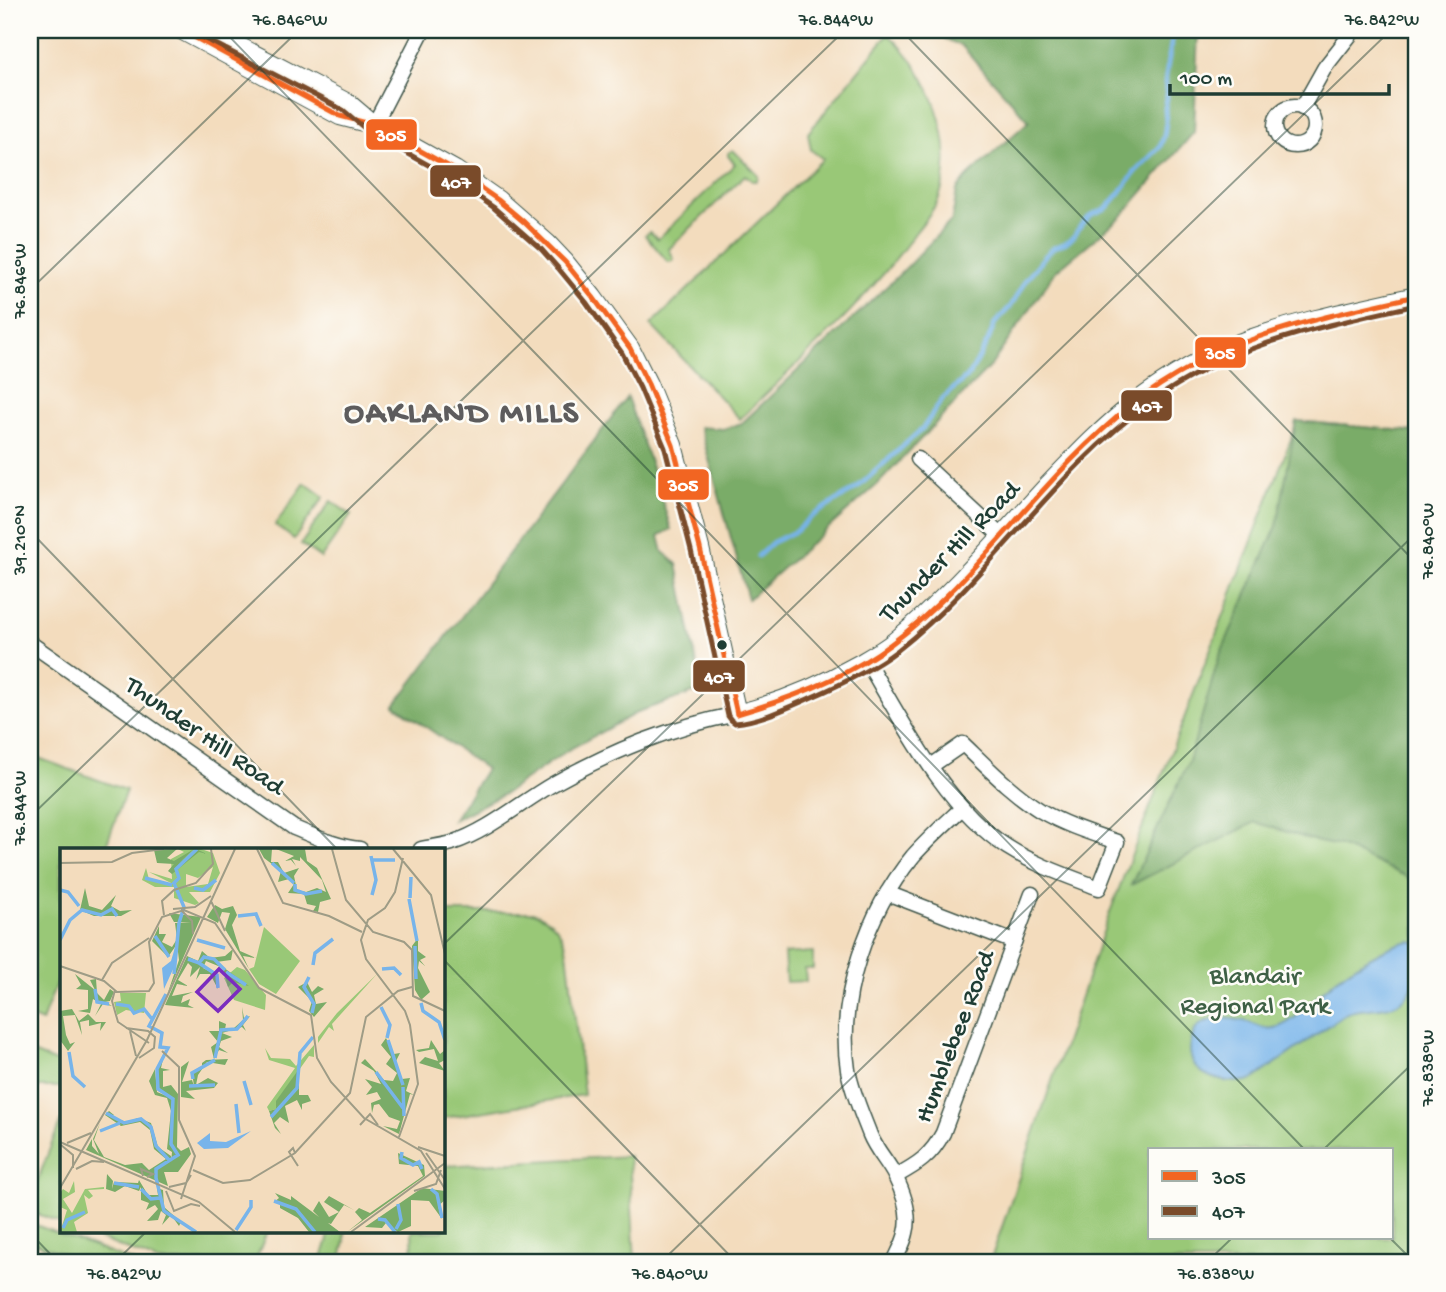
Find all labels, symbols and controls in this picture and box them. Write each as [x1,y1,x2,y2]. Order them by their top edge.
text: 76.846°W [251,11,328,32]
text: 76.844°W [798,11,873,32]
text: 76.842°W [1344,11,1419,32]
scale bar [1170,52,1388,96]
text: 100 m [1179,68,1232,93]
line badge: 305 [365,118,418,151]
text: 305 [375,126,406,149]
line badge: 407 [429,164,482,198]
text: 407 [440,173,472,196]
text: 76.846°W [11,243,32,320]
line badge: 305 [1194,336,1247,369]
text: 305 [1204,344,1235,367]
line badge: 407 [1120,389,1173,422]
district label: OAKLAND MILLS [344,396,580,434]
text: 407 [1131,397,1163,420]
line badge: 305 [657,468,710,501]
street label: Thunder Hill Road [873,475,1030,632]
text: 305 [667,476,698,499]
text: 76.840°W [1419,503,1440,580]
text: 39.210°N [11,505,32,576]
unlabelled marker [715,638,729,652]
line badge: 407 [692,659,746,693]
text: 407 [703,668,735,691]
street label: Thunder Hill Road [116,670,291,805]
text: 76.844°W [11,771,32,846]
inset map [60,848,444,1232]
street label: Humblebee Road [910,946,1005,1128]
park label: Blandair Regional Park [1180,963,1332,1024]
text: 76.838°W [1419,1030,1440,1107]
legend [1148,1148,1394,1240]
text: 305 [1211,1168,1246,1193]
text: 407 [1212,1202,1246,1227]
text: 76.842°W [86,1265,161,1286]
text: 76.840°W [631,1265,708,1286]
text: 76.838°W [1177,1265,1254,1286]

